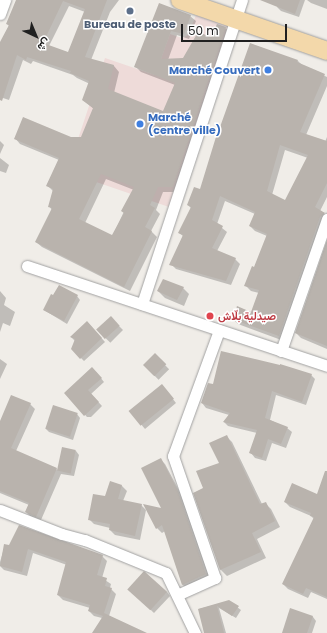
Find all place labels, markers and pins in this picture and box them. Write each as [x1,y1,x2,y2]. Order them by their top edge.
marker: Bureau de poste [125,6,135,16]
place label: Bureau de poste [84,17,176,31]
place label: Marché Couvert [169,63,260,77]
marker: Marché Couvert [263,65,273,75]
place label: Marché (centre ville) [148,111,221,137]
marker: Marché (centre ville) [135,119,145,129]
place label: صيدلية بلّاش [218,309,276,323]
marker: صيدلية بلّاش [205,311,215,321]

